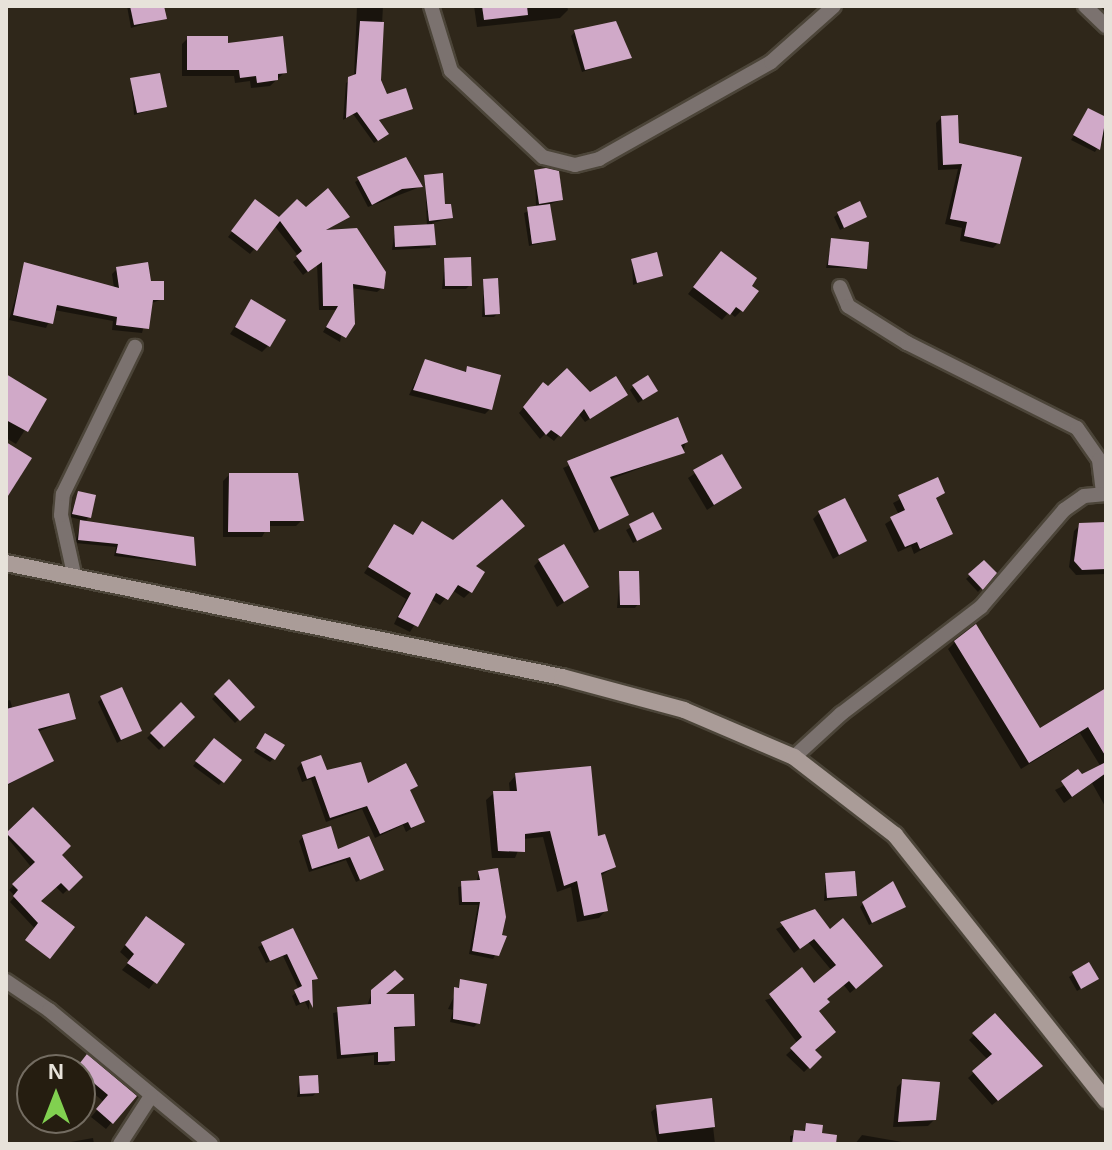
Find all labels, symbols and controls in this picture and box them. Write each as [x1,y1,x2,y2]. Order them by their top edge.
north arrow [16,1054,96,1134]
text: N [48,1059,64,1084]

